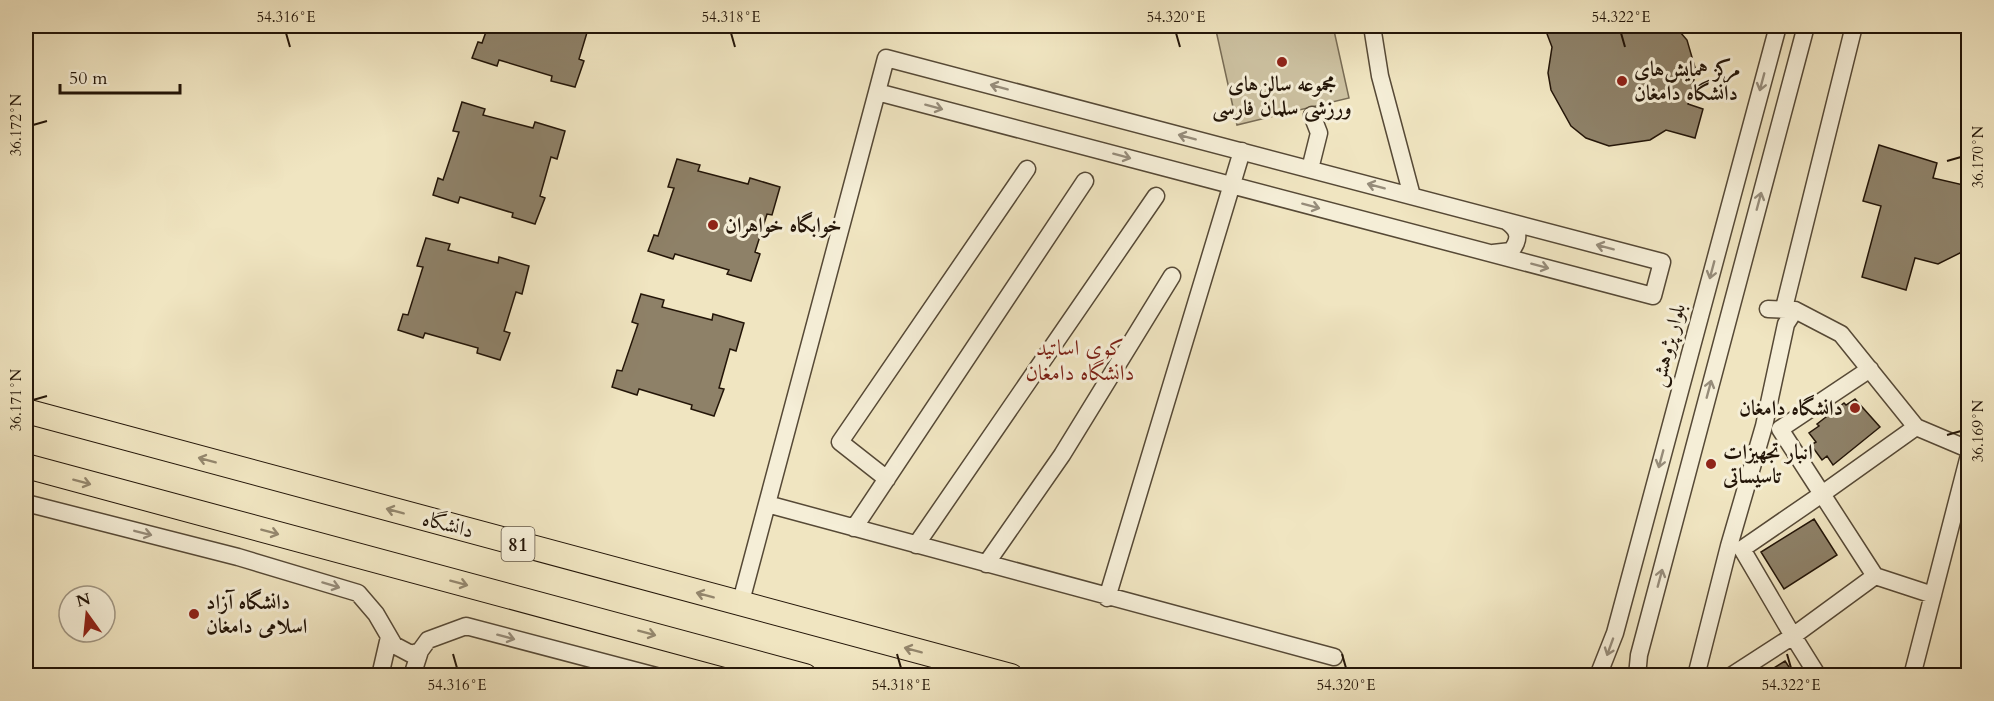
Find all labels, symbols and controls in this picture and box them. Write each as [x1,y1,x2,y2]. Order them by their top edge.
text: 54.316°E [256,7,316,27]
text: 54.318°E [701,7,761,27]
text: 54.320°E [1146,7,1206,27]
text: 54.322°E [1591,7,1651,27]
marker: مجموعه سالن‌های ورزشی سلمان فارسی [1275,55,1289,69]
place label: مرکز همایش‌های دانشگاه دامغان [1634,55,1740,108]
scale bar [60,57,180,95]
text: 50 m [69,66,108,91]
place label: مجموعه سالن‌های ورزشی سلمان فارسی [1212,70,1352,123]
one-way arrow [1756,72,1768,91]
marker: مرکز همایش‌های دانشگاه دامغان [1615,74,1629,88]
one-way arrow [990,81,1009,93]
text: 36.172°N [6,93,26,156]
one-way arrow [924,101,943,113]
text: 36.170°N [1968,125,1988,188]
one-way arrow [1178,130,1197,142]
one-way arrow [1112,151,1131,163]
one-way arrow [1367,180,1386,192]
one-way arrow [1754,192,1766,211]
one-way arrow [1301,200,1320,212]
place label: خوابگاه خواهران [725,211,842,240]
marker: خوابگاه خواهران [706,218,720,232]
one-way arrow [1596,241,1615,252]
one-way arrow [1706,260,1717,279]
one-way arrow [1530,261,1549,272]
street label: بلوار پژوهش [1643,300,1693,390]
district label: کوی اساتید دانشگاه دامغان [1025,333,1135,388]
text: 36.171°N [6,368,26,431]
one-way arrow [1704,380,1716,399]
place label: دانشگاه دامغان [1739,394,1843,423]
text: 36.169°N [1968,399,1988,462]
marker: دانشگاه دامغان [1848,401,1862,415]
place label: انبار تجهیزات تاسیساتی [1722,438,1813,491]
one-way arrow [1655,449,1667,468]
one-way arrow [197,454,216,465]
marker: انبار تجهیزات تاسیساتی [1704,457,1718,471]
one-way arrow [72,476,91,488]
street label: دانشگاه [419,504,477,546]
one-way arrow [386,505,405,516]
one-way arrow [133,527,152,539]
one-way arrow [260,527,279,538]
road number: 81 [502,527,534,561]
one-way arrow [1654,569,1666,588]
one-way arrow [449,577,468,589]
one-way arrow [321,580,340,591]
north arrow [57,584,117,644]
text: N [74,588,93,613]
place label: دانشگاه آزاد اسلامی دامغان [206,588,307,641]
one-way arrow [695,589,714,600]
marker: دانشگاه آزاد اسلامی دامغان [187,607,201,621]
one-way arrow [637,628,656,639]
one-way arrow [496,631,515,643]
one-way arrow [1603,637,1614,655]
one-way arrow [904,644,923,655]
text: 54.316°E [427,675,487,695]
text: 54.318°E [871,675,931,695]
text: 54.320°E [1316,675,1376,695]
text: 54.322°E [1761,675,1821,695]

